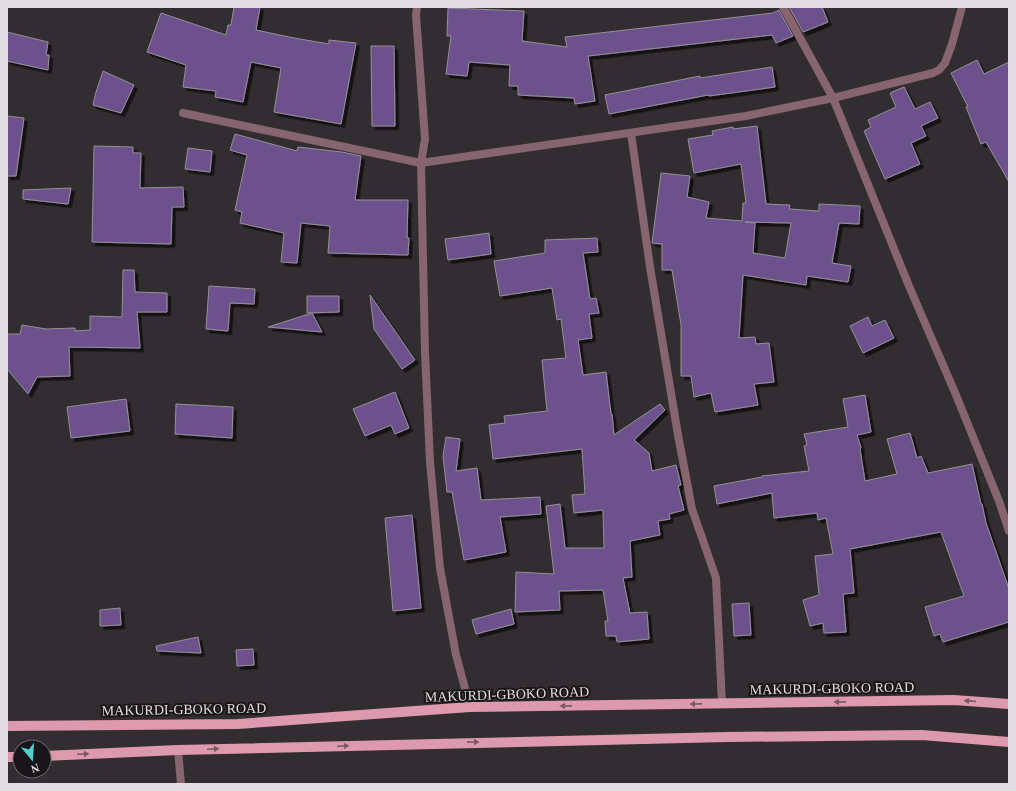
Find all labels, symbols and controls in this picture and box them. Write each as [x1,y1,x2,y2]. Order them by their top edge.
street label: MAKURDI-GBOKO ROAD [750,680,914,697]
street label: MAKURDI-GBOKO ROAD [425,684,589,705]
one-way arrow [964,698,976,704]
one-way arrow [833,699,846,705]
street label: MAKURDI-GBOKO ROAD [102,701,266,718]
one-way arrow [689,701,702,707]
one-way arrow [559,703,572,709]
north arrow [12,739,52,779]
one-way arrow [467,739,479,746]
one-way arrow [337,743,350,749]
one-way arrow [207,746,219,753]
one-way arrow [77,751,89,758]
text: N [29,762,41,775]

